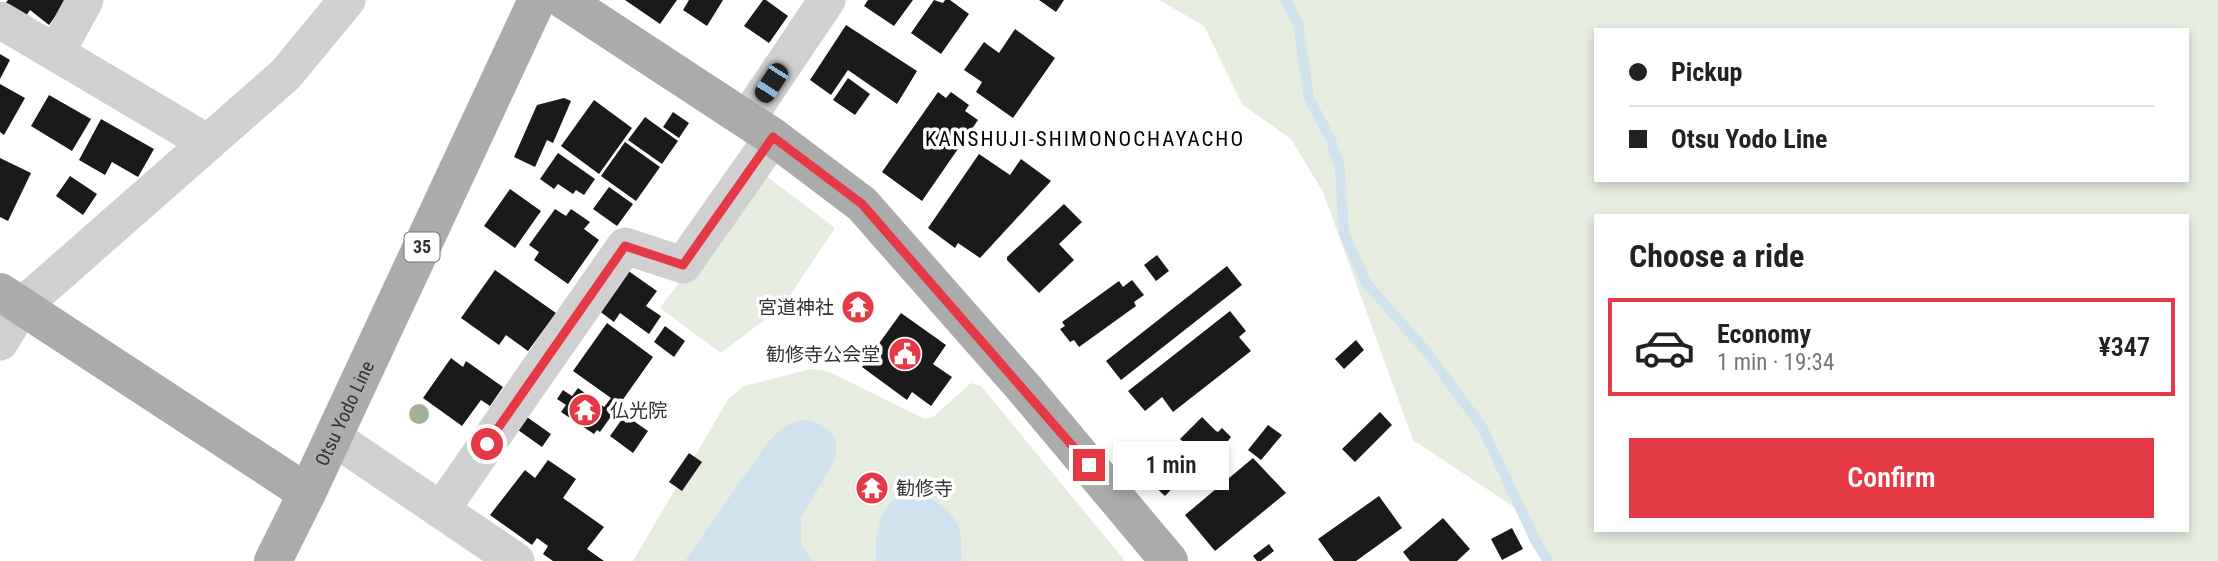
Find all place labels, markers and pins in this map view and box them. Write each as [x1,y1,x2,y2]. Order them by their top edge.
temple icon: 宮道神社 [839,288,877,326]
place label: 宮道神社 [758,296,834,319]
public building icon: 勧修寺公会堂 [886,335,924,373]
place label: 勧修寺公会堂 [766,343,880,366]
temple icon: 仏光院 [566,391,604,429]
place label: 仏光院 [610,399,667,422]
temple icon: 勧修寺 [853,469,891,507]
place label: 勧修寺 [896,477,953,500]

